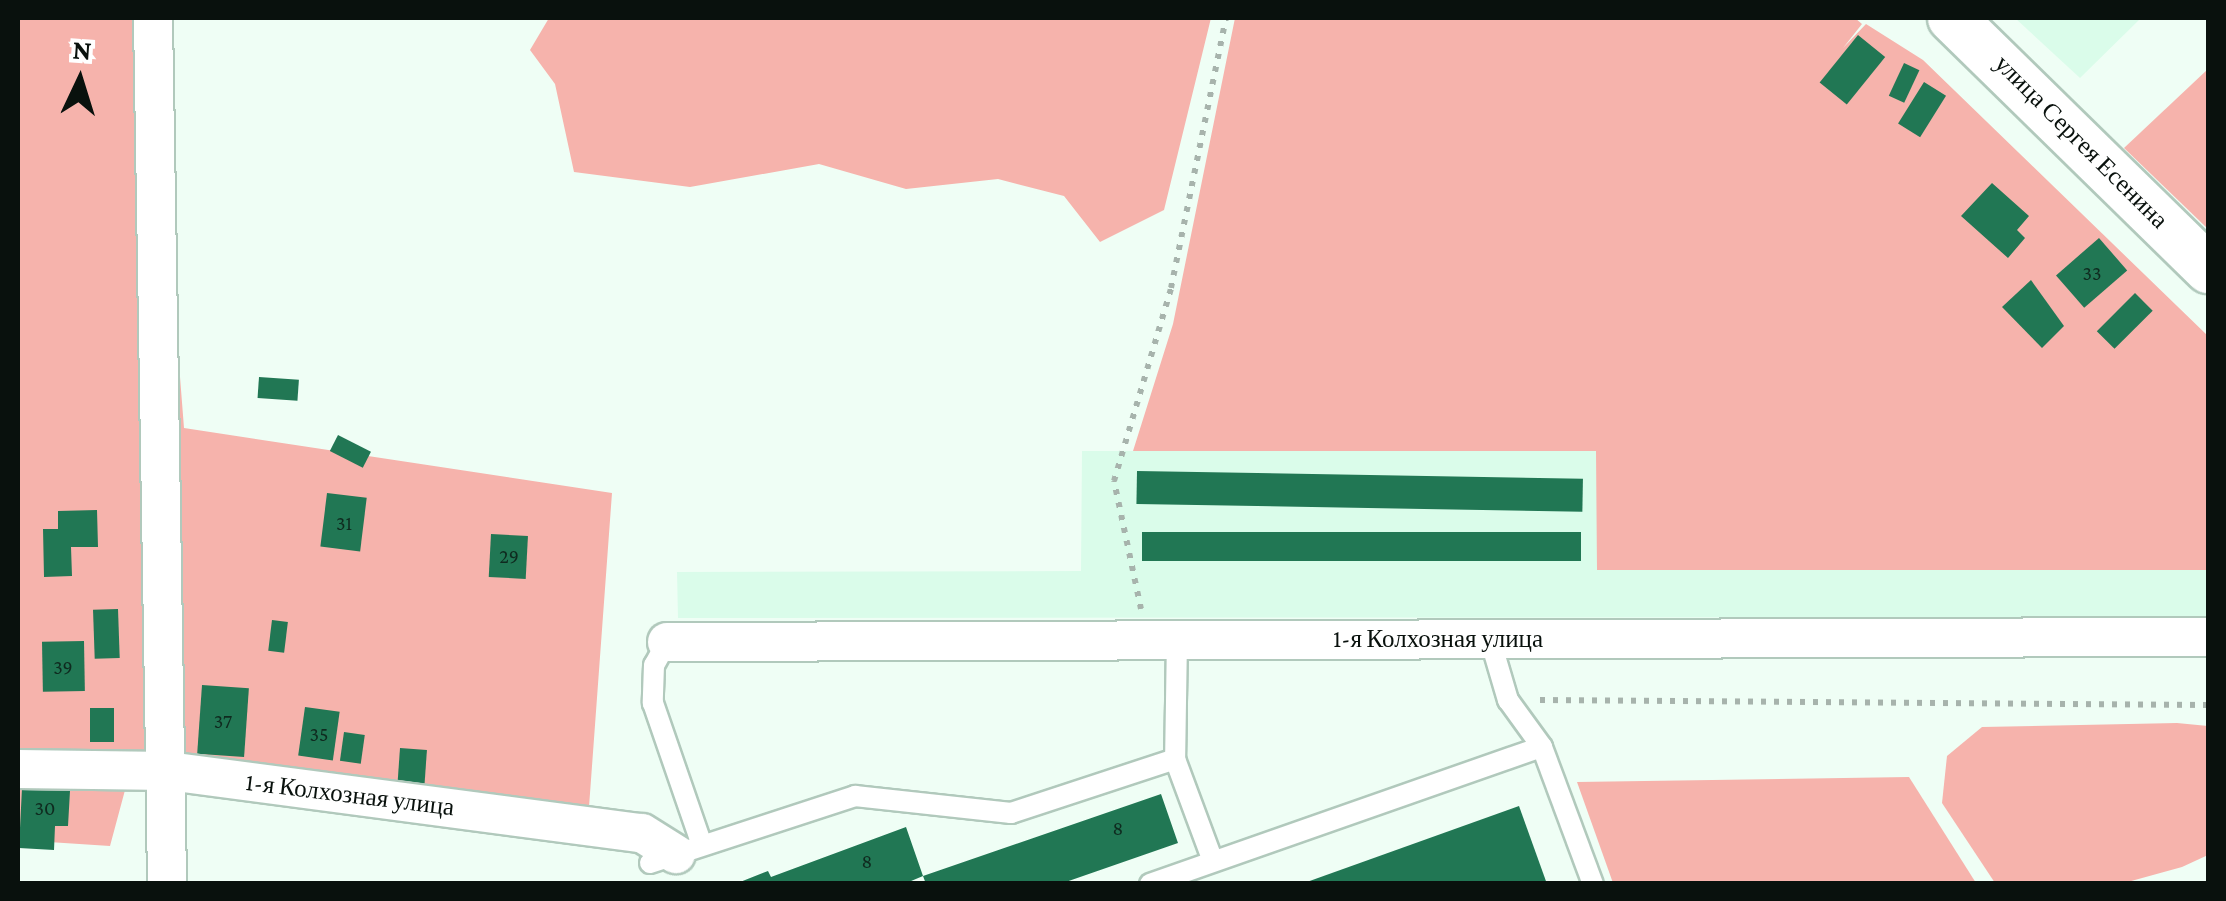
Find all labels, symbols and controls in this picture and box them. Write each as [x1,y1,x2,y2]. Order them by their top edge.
north arrow [30,30,130,130]
text: N [72,33,93,66]
street label: улица Сергея Есенина [1988,49,2174,235]
house number: 33 [2083,261,2101,285]
house number: 31 [336,511,352,535]
house number: 29 [499,544,519,568]
street label: 1-я Колхозная улица [1333,624,1543,654]
house number: 39 [53,655,73,679]
house number: 37 [214,709,232,733]
house number: 35 [310,722,328,746]
street label: 1-я Колхозная улица [244,767,456,823]
house number: 30 [35,796,55,820]
house number: 8 [1113,816,1123,840]
house number: 8 [862,849,872,873]

